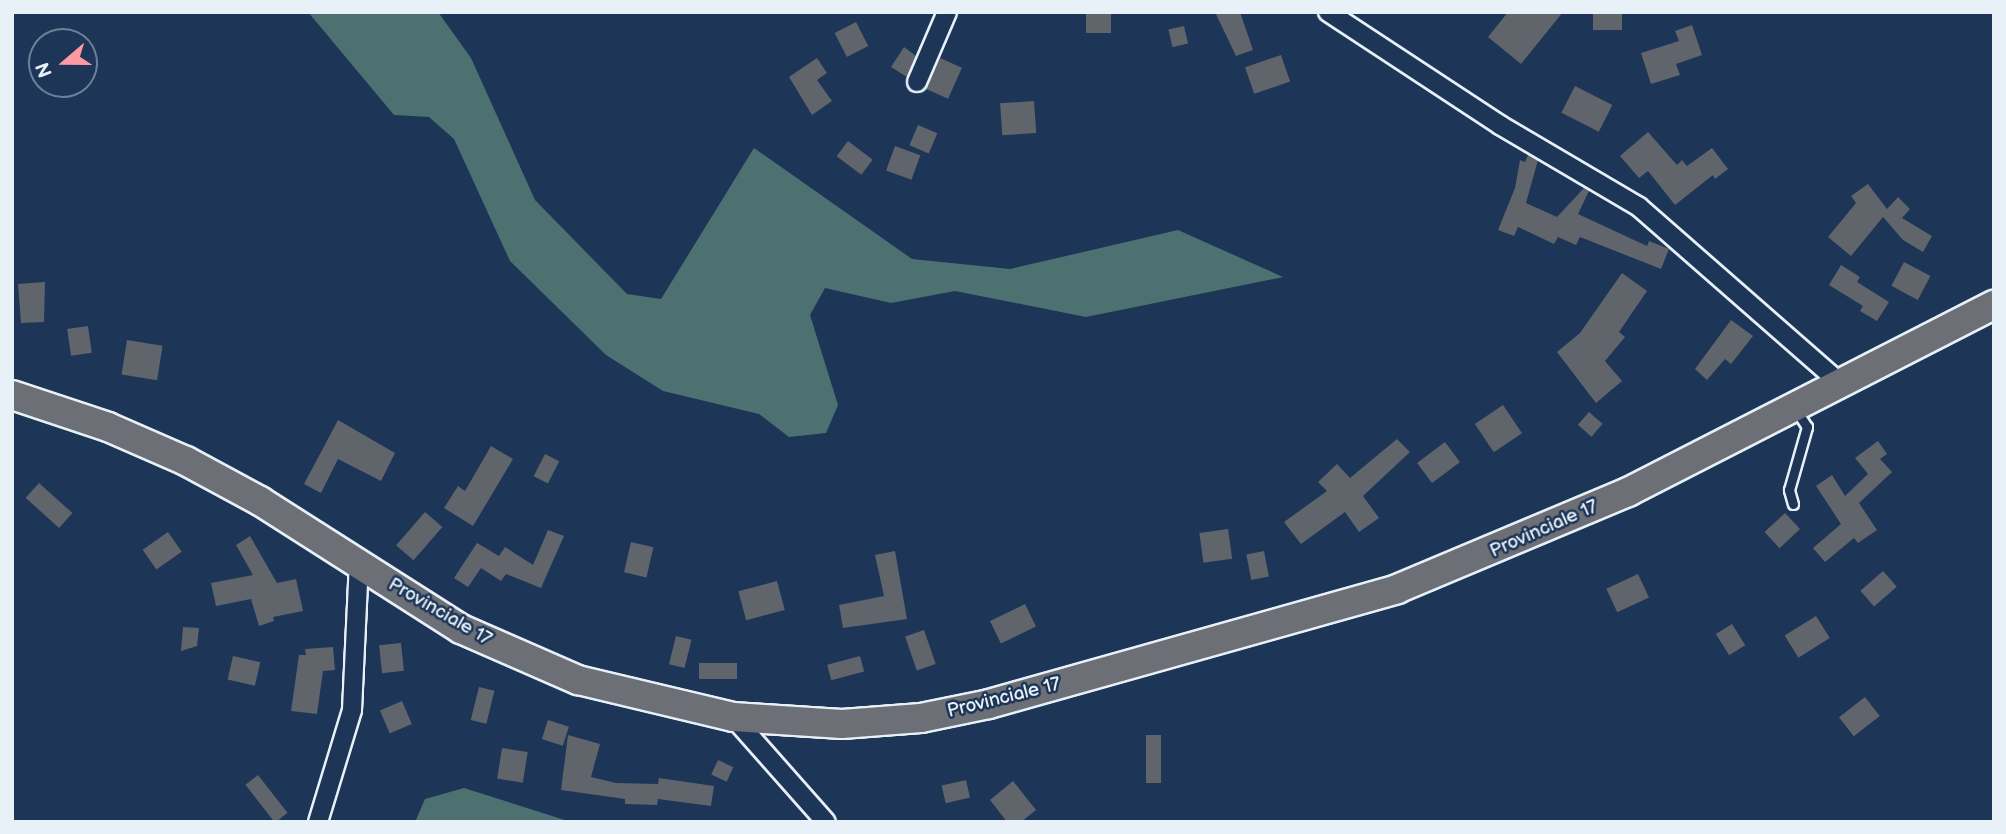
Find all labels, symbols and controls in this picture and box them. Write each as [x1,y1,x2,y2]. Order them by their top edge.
north arrow [28,28,98,98]
text: N [31,59,58,80]
street label: Provinciale 17 [1486,495,1602,563]
street label: Provinciale 17 [384,573,496,651]
street label: Provinciale 17 [945,673,1063,723]

